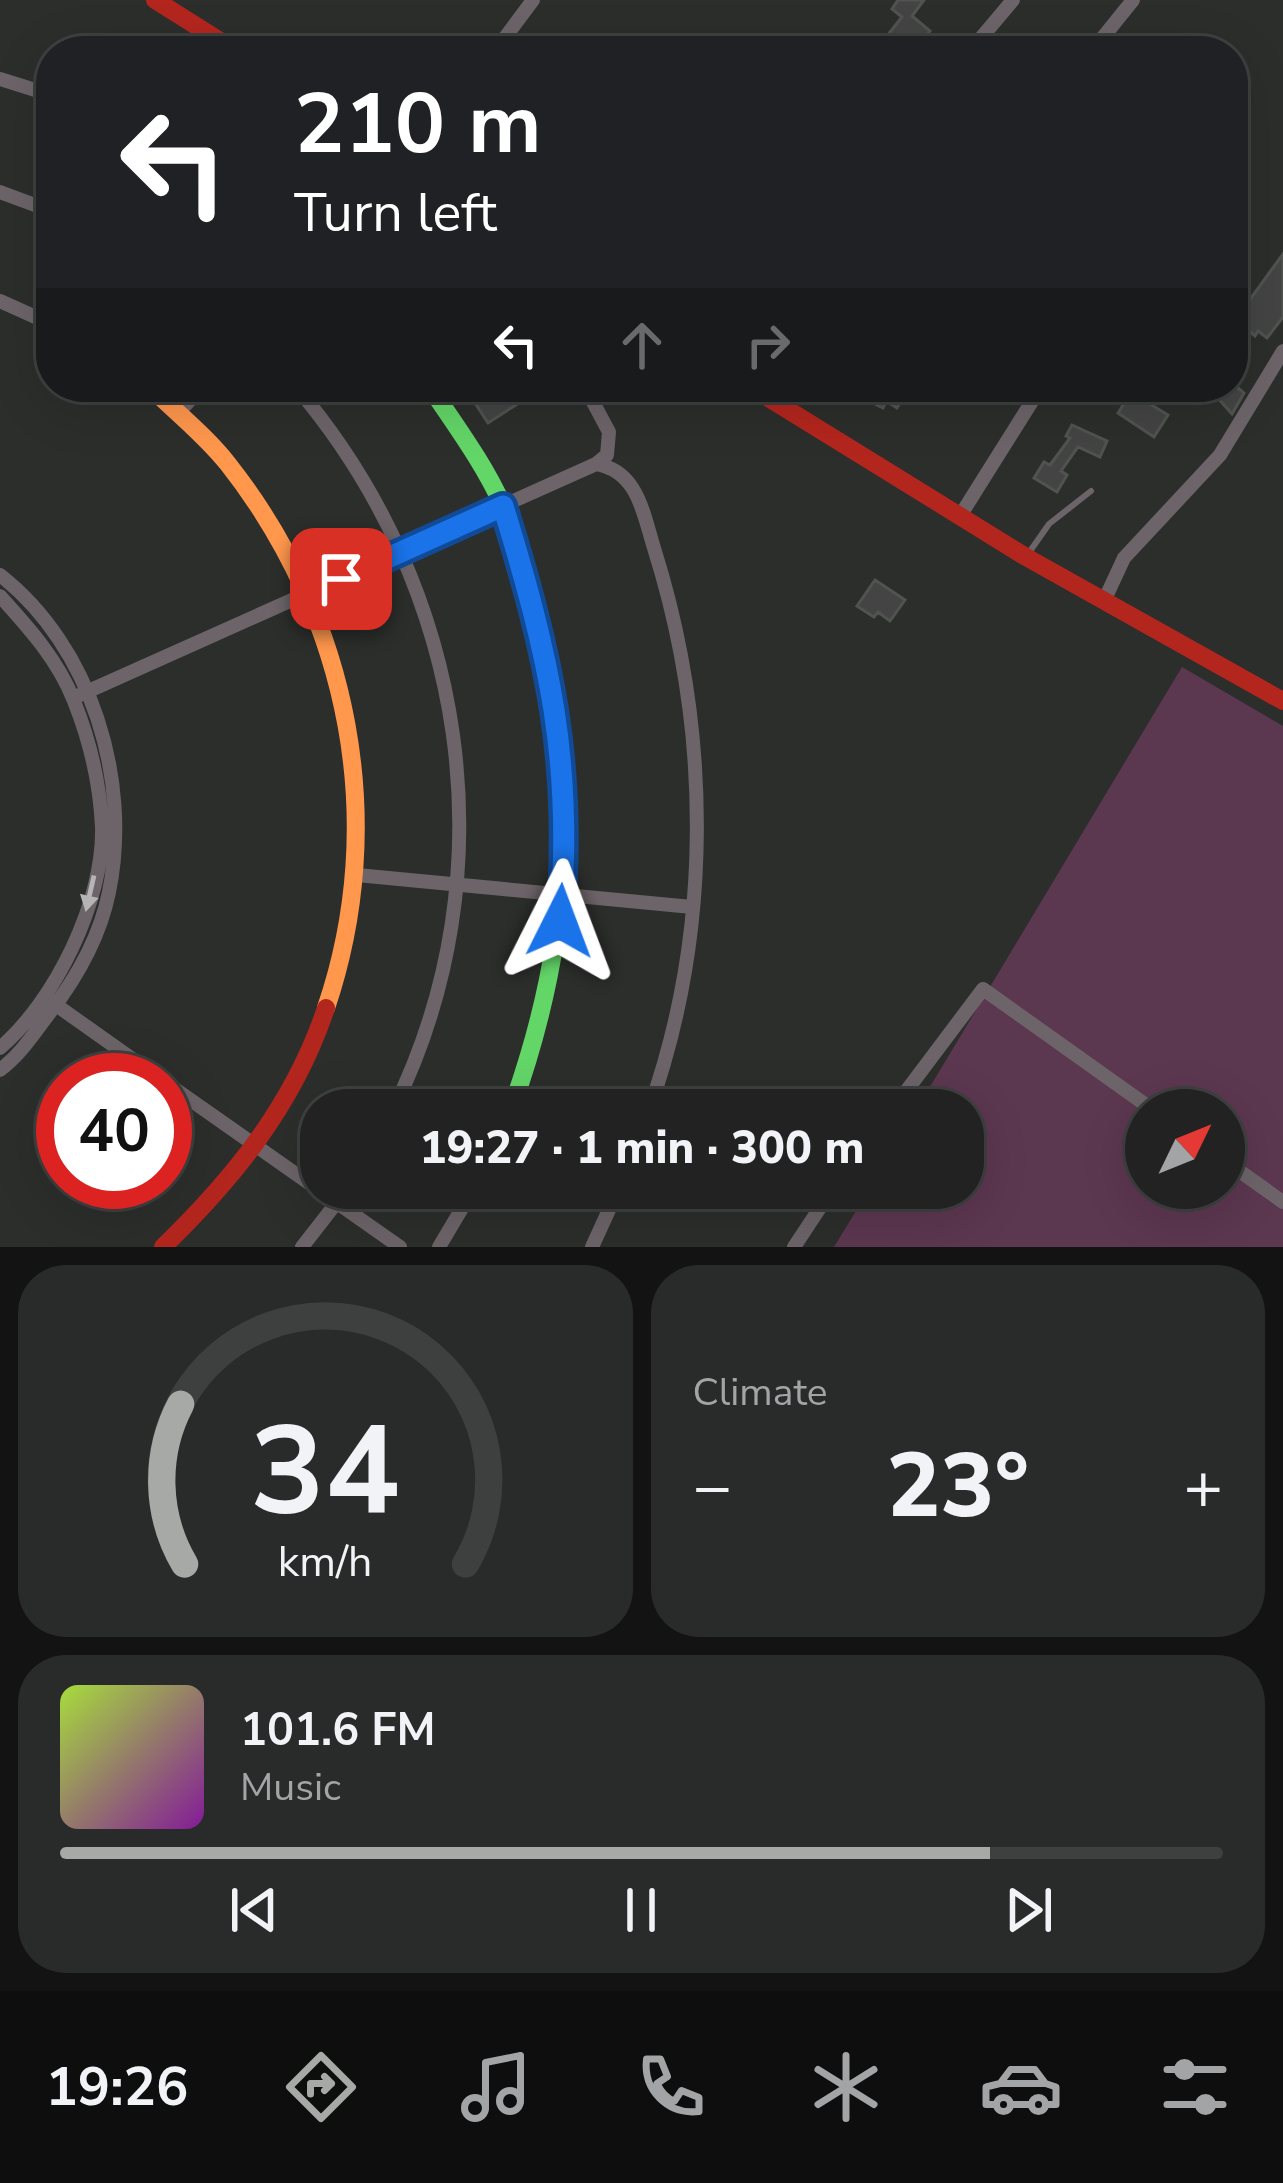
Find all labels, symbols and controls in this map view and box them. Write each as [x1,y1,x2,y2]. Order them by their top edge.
text: 210 m [294,67,542,182]
icon: left [96,84,252,240]
text: Turn left [294,176,497,250]
icon: left [483,312,549,378]
icon: ahead [609,312,675,378]
icon: right [735,312,801,378]
pin [290,528,392,630]
icon: arrive [308,546,374,612]
position arrow [497,858,623,984]
one-way arrow [80,875,99,913]
speed limit sign: 40 [36,1053,192,1209]
north arrow [1125,1089,1245,1209]
map controls [1125,1089,1245,1209]
text: 19:27 · 1 min · 300 m [419,1118,865,1179]
text: Climate [693,1366,828,1419]
text: 34 [250,1387,400,1557]
text: 23° [886,1425,1029,1548]
text: − [693,1442,732,1532]
text: + [1183,1442,1223,1532]
text: km/h [278,1533,373,1591]
text: 101.6 FM [240,1700,436,1761]
text: Music [240,1761,341,1814]
icon: previous [221,1877,287,1943]
icon: pause [608,1877,674,1943]
icon: next [996,1877,1062,1943]
icon: directions [279,2045,363,2129]
icon: music [454,2045,538,2129]
icon: phone [629,2045,713,2129]
icon: climate [804,2045,888,2129]
icon: car [979,2045,1063,2129]
icon: filters [1153,2045,1237,2129]
text: 19:26 [45,2050,188,2124]

